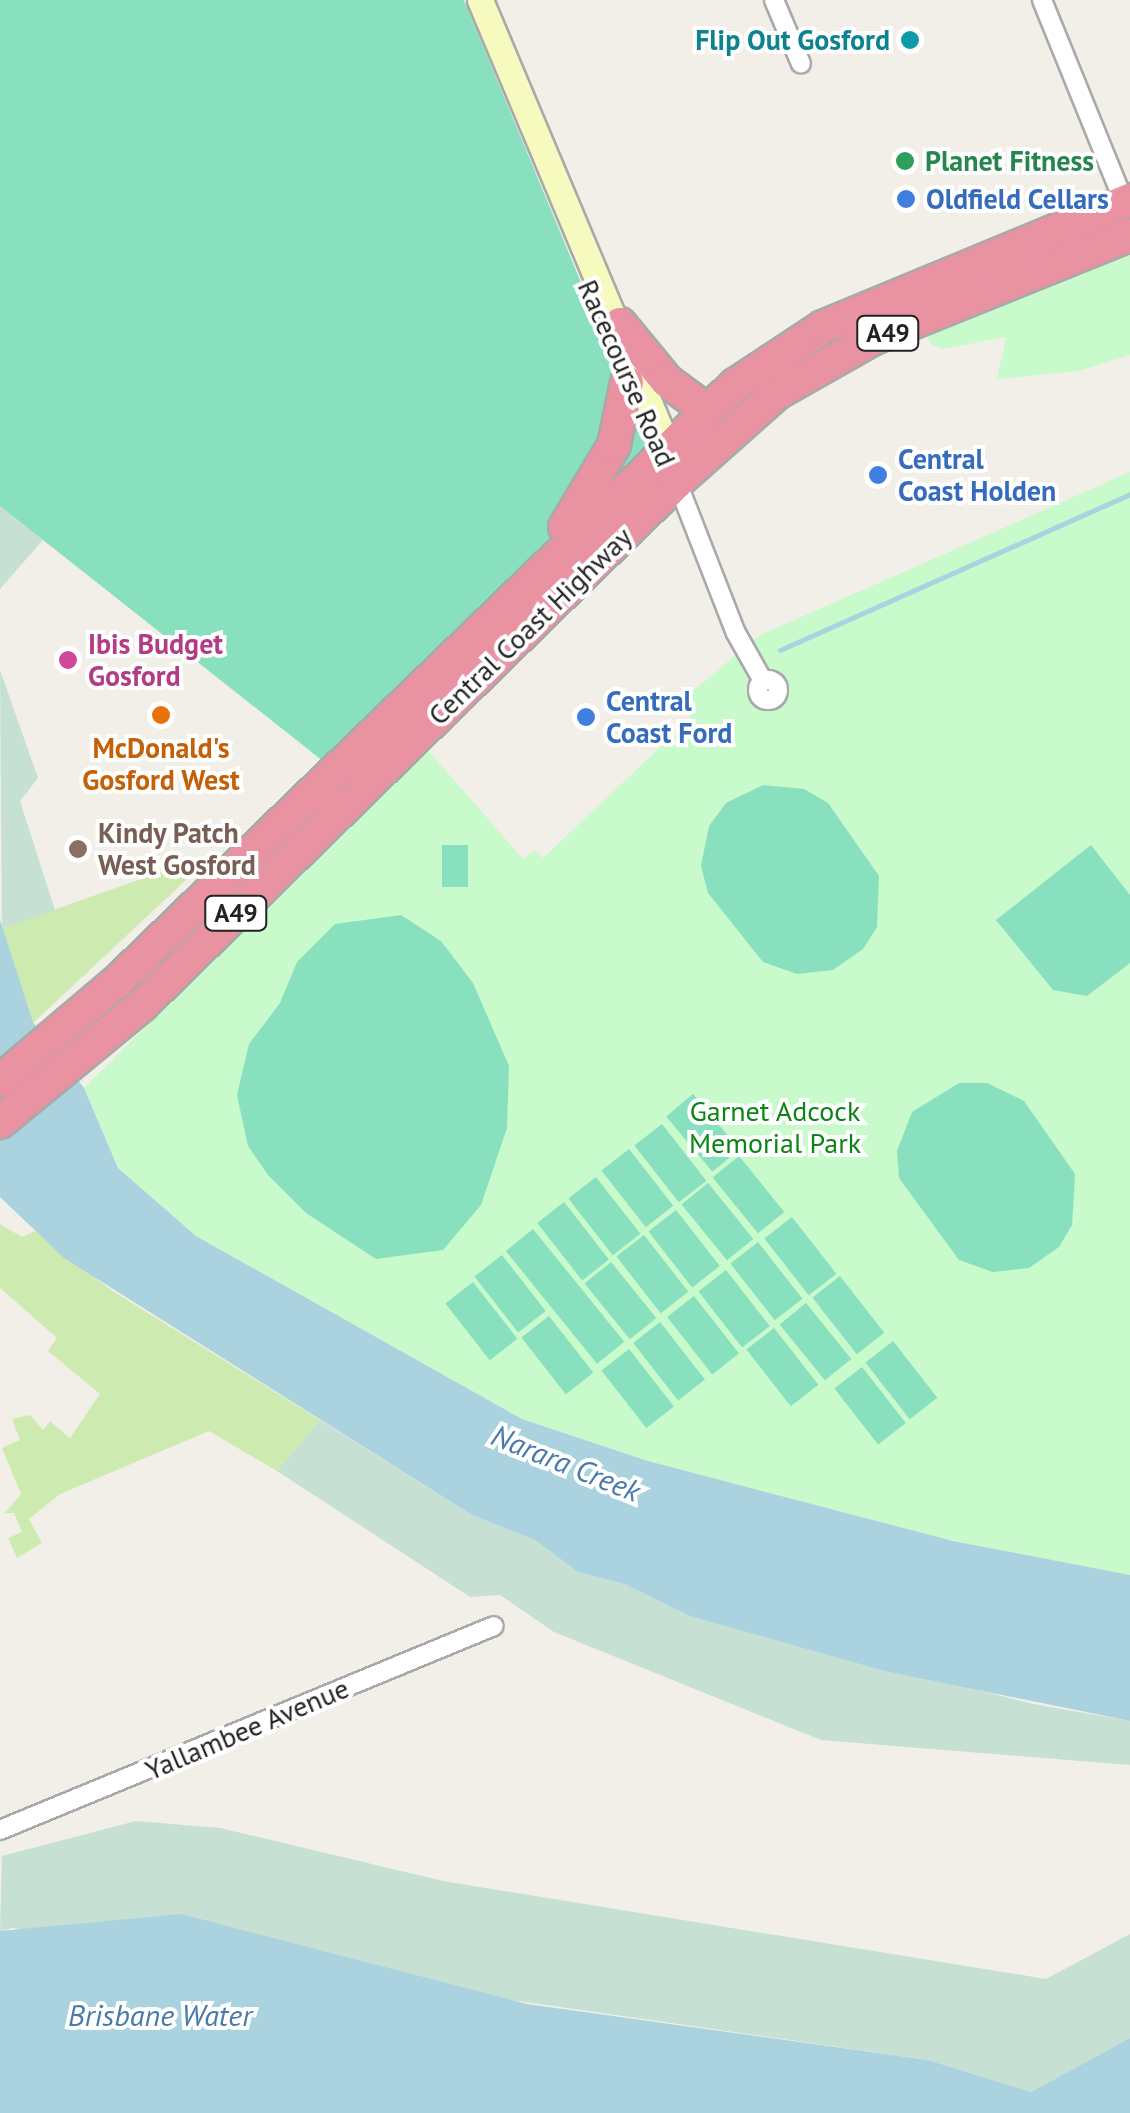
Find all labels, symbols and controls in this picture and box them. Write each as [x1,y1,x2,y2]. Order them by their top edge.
place label: Flip Out Gosford [694,23,890,57]
marker: Flip Out Gosford [899,29,921,51]
place label: Planet Fitness [925,144,1094,178]
marker: Planet Fitness [894,150,916,172]
place label: Oldfield Cellars [926,182,1109,216]
marker: Oldfield Cellars [895,188,917,210]
street label: Racecourse Road [571,275,683,471]
road number: A49 [856,313,920,353]
place label: Central Coast Holden [898,442,1056,508]
marker: Central Coast Holden [867,464,889,486]
street label: Central Coast Highway [421,520,639,732]
place label: Ibis Budget Gosford [88,627,223,693]
marker: Ibis Budget Gosford [57,649,79,671]
place label: Central Coast Ford [606,684,732,750]
marker: McDonald's Gosford West [150,704,172,726]
marker: Central Coast Ford [575,706,597,728]
place label: McDonald's Gosford West [82,731,240,797]
place label: Kindy Patch West Gosford [98,816,256,882]
marker: Kindy Patch West Gosford [67,838,89,860]
road number: A49 [204,893,268,933]
park label: Garnet Adcock Memorial Park [689,1094,861,1160]
water label: Narara Creek [486,1417,646,1509]
street label: Yallambee Avenue [140,1671,354,1787]
water label: Brisbane Water [68,1997,252,2033]

